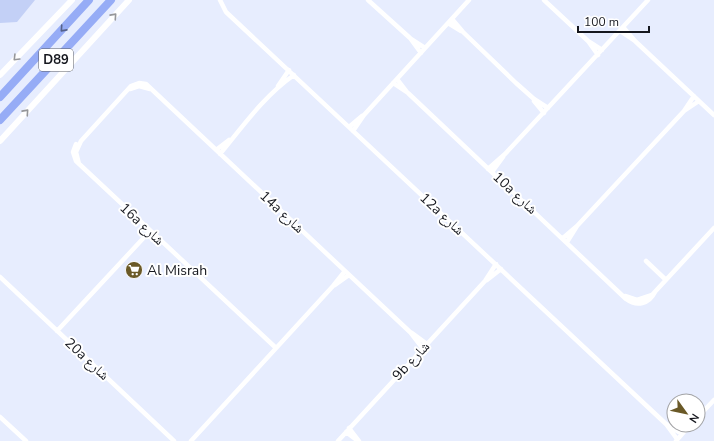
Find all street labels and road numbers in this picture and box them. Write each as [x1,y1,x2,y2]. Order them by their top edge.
road number: D89 [39,49,73,71]
street label: 10a شارع [489,167,541,219]
street label: 14a شارع [256,186,308,238]
street label: 12a شارع [416,188,468,240]
street label: 16a شارع [116,198,168,250]
street label: 20a شارع [61,333,113,385]
street label: 9b شارع [388,337,434,385]

